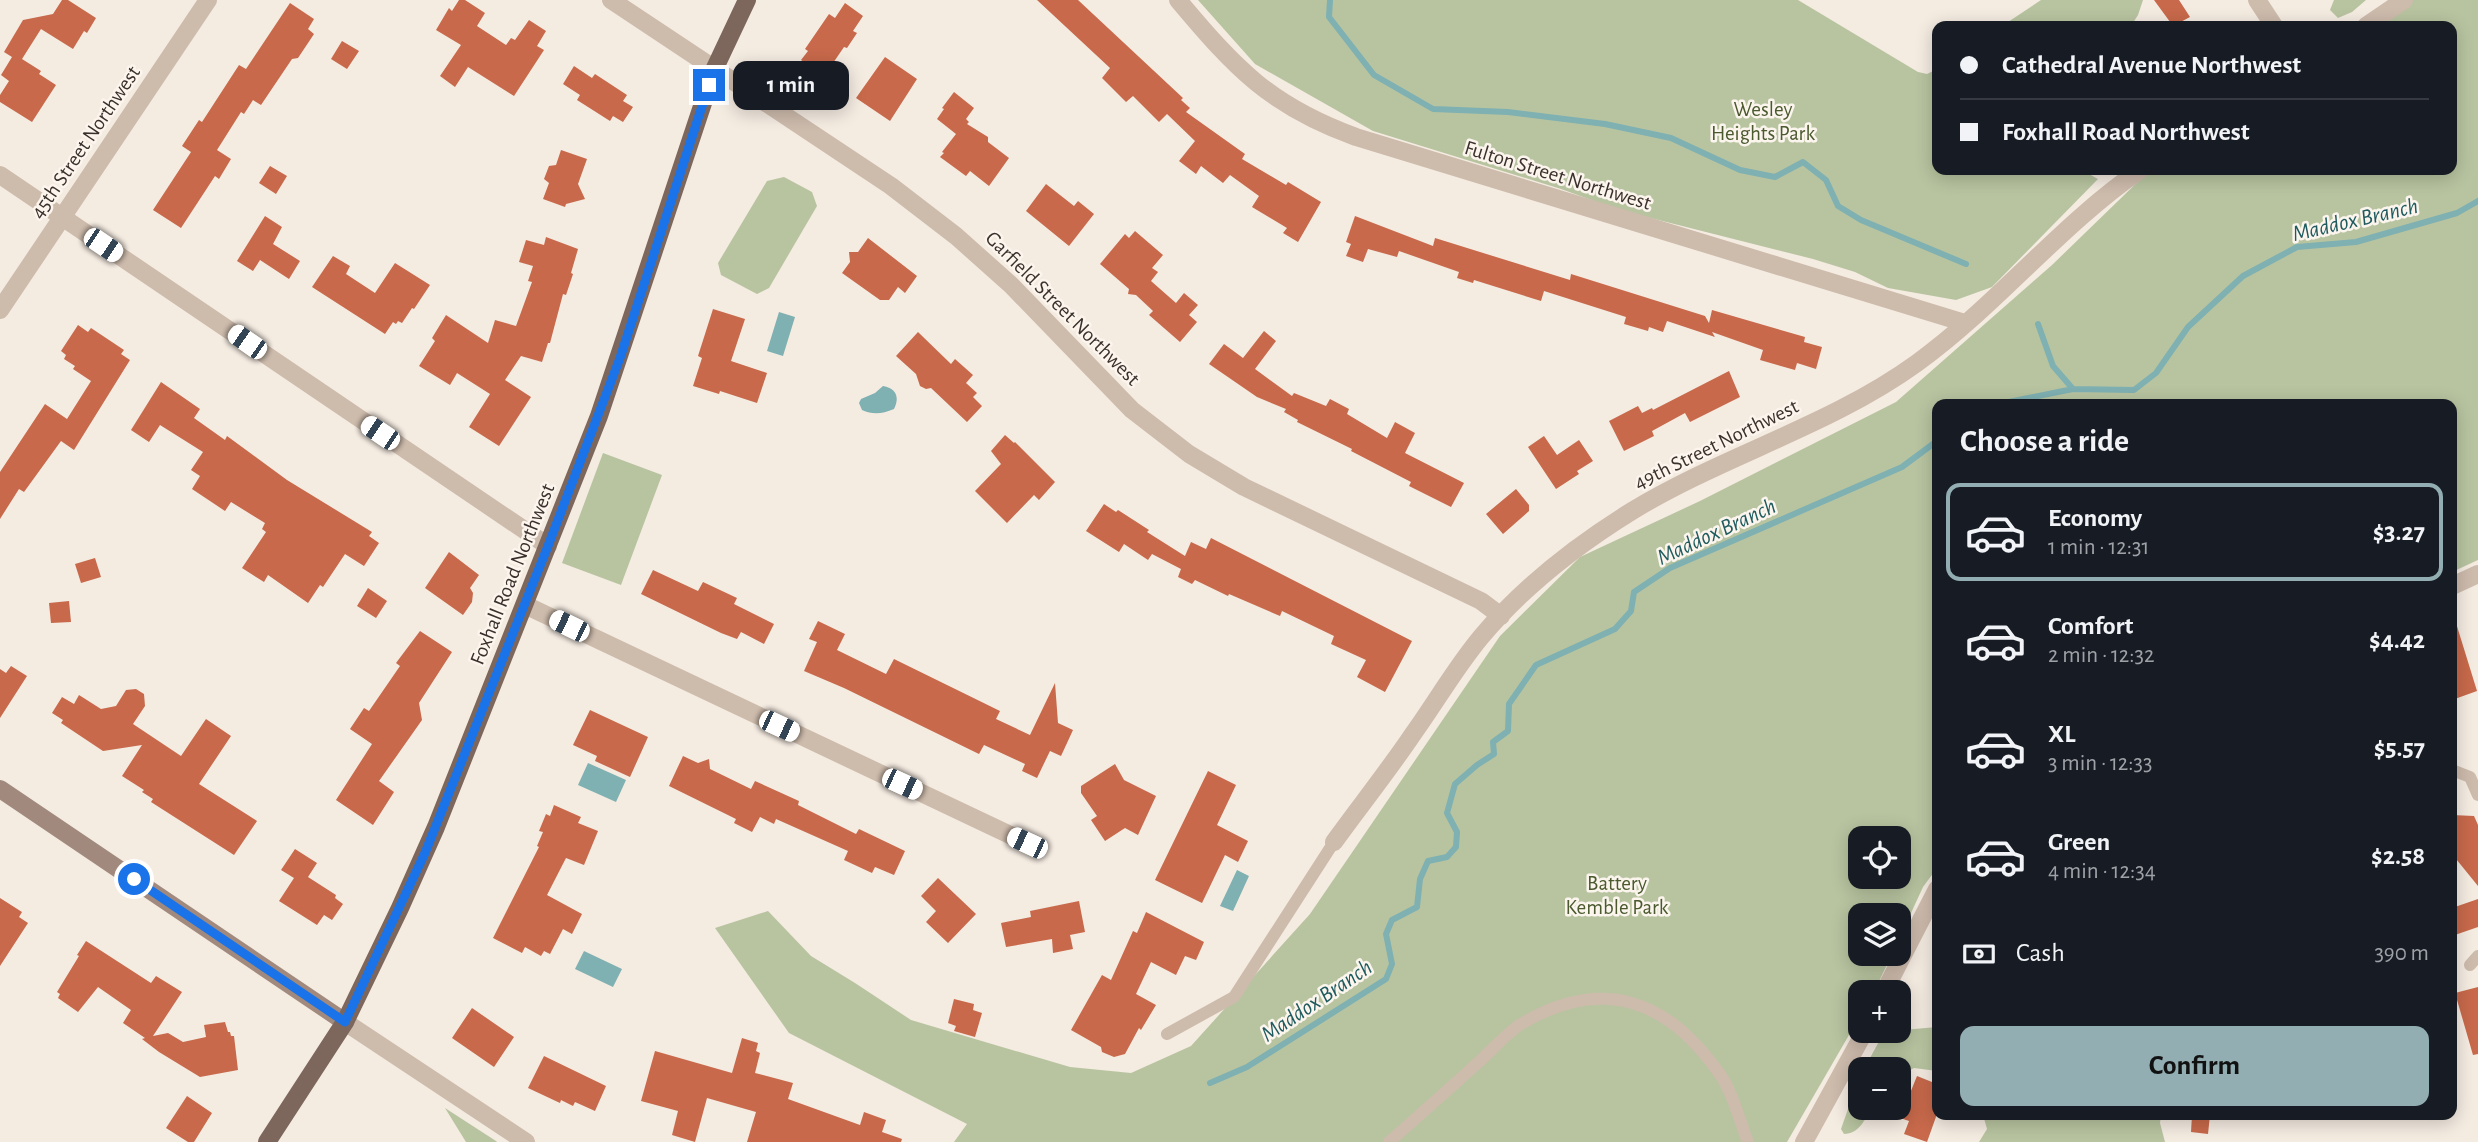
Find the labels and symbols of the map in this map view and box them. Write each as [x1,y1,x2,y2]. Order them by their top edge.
callout: 1 min [734,60,849,110]
street label: 45th Street Northwest [27,62,144,222]
route end [693,69,725,101]
park label: Wesley Heights Park [1711,99,1815,144]
street label: Fulton Street Northwest [1462,137,1654,214]
water label: Maddox Branch [2290,195,2420,246]
car [80,225,127,265]
street label: Garfield Street Northwest [982,227,1144,390]
car [224,321,271,363]
street label: 49th Street Northwest [1631,395,1802,493]
car [357,413,404,453]
street label: Foxhall Road Northwest [467,480,558,668]
water label: Maddox Branch [1654,495,1780,570]
car [546,607,593,645]
car [756,708,803,744]
car [879,766,926,802]
car [1004,825,1051,861]
route start [118,863,150,895]
park label: Battery Kemble Park [1566,873,1669,918]
water label: Maddox Branch [1257,956,1376,1047]

